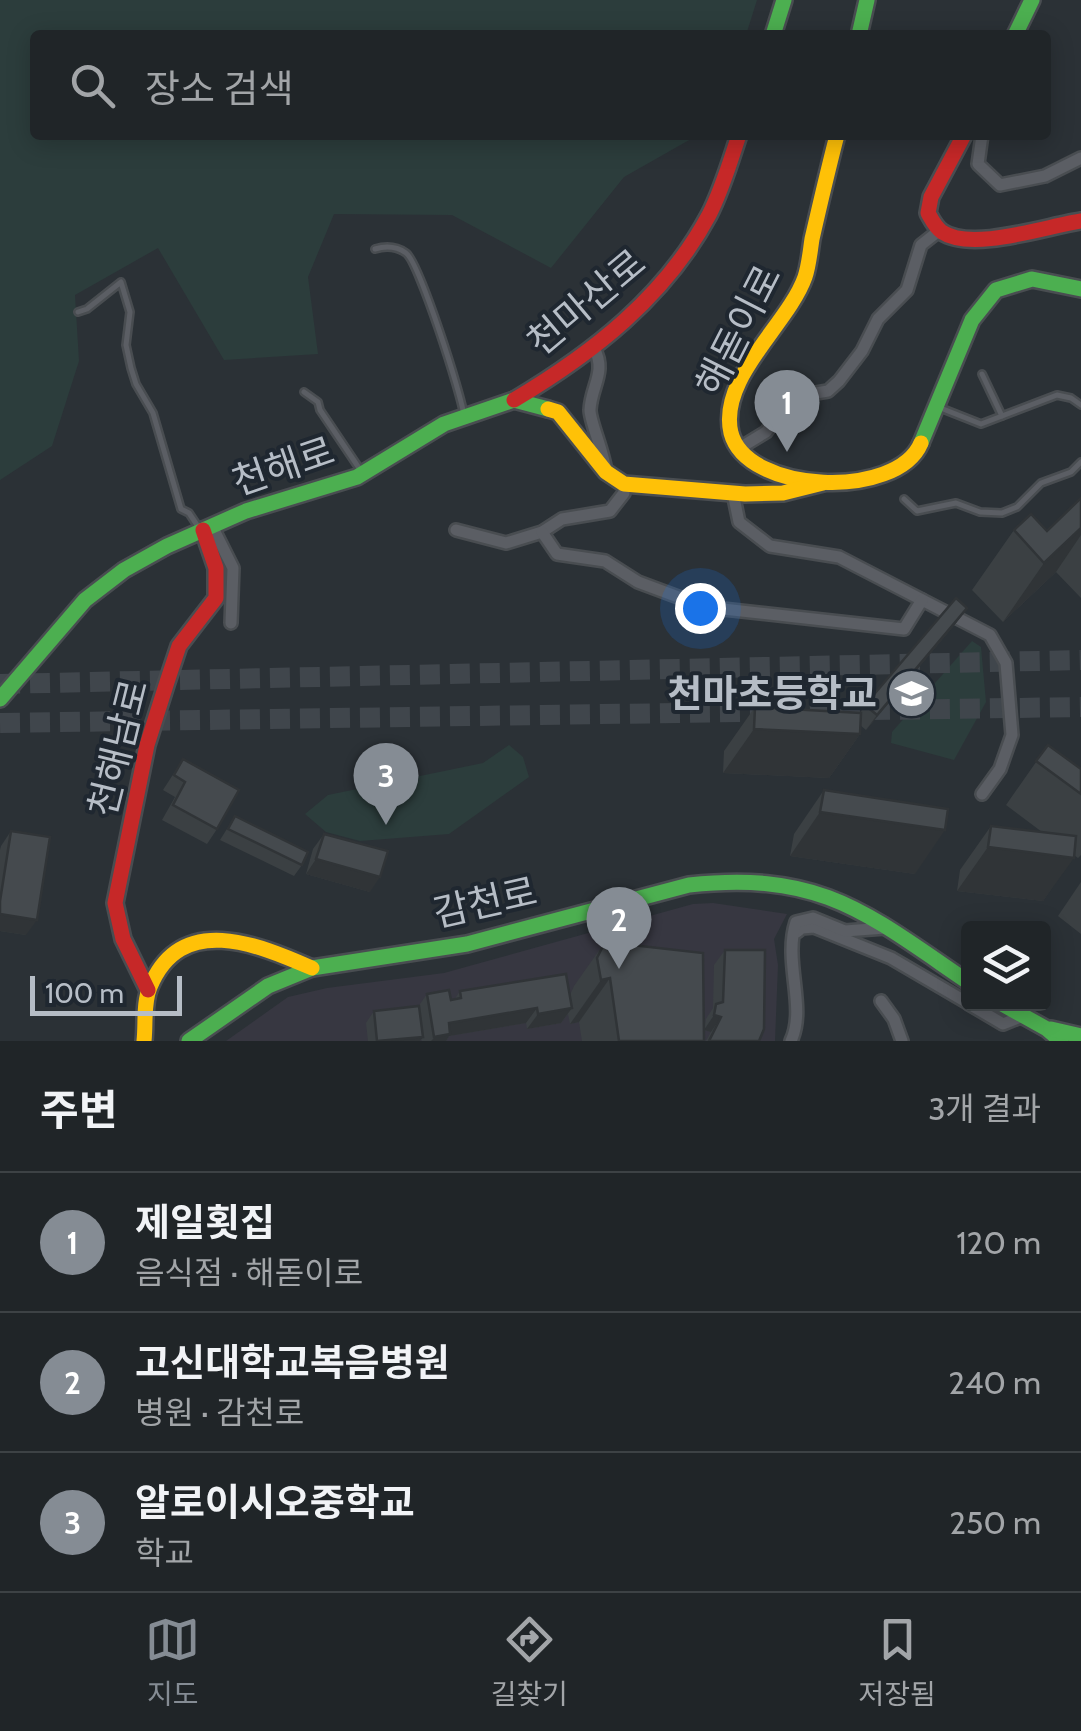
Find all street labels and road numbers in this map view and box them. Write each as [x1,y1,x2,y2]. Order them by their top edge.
street label: 천마산로 [517,239,655,365]
street label: 해돋이로 [685,257,791,403]
street label: 천해로 [226,427,340,505]
street label: 천해남로 [78,674,158,822]
street label: 감천로 [429,867,541,937]

